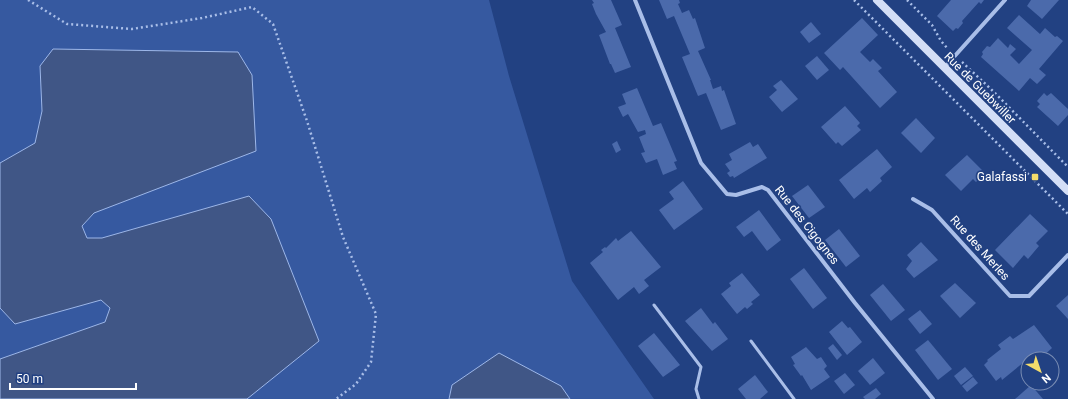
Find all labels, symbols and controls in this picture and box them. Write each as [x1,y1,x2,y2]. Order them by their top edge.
street label: Rue de Guebwiller [941,49,1019,127]
place label: Galafassi [977,170,1027,184]
marker: Galafassi [1030,172,1040,182]
street label: Rue des Cigognes [772,183,842,267]
street label: Rue des Merles [947,213,1013,283]
north arrow [1020,351,1060,391]
scale bar [10,365,136,391]
text: N [1039,371,1053,386]
text: 50 m [16,372,43,386]

